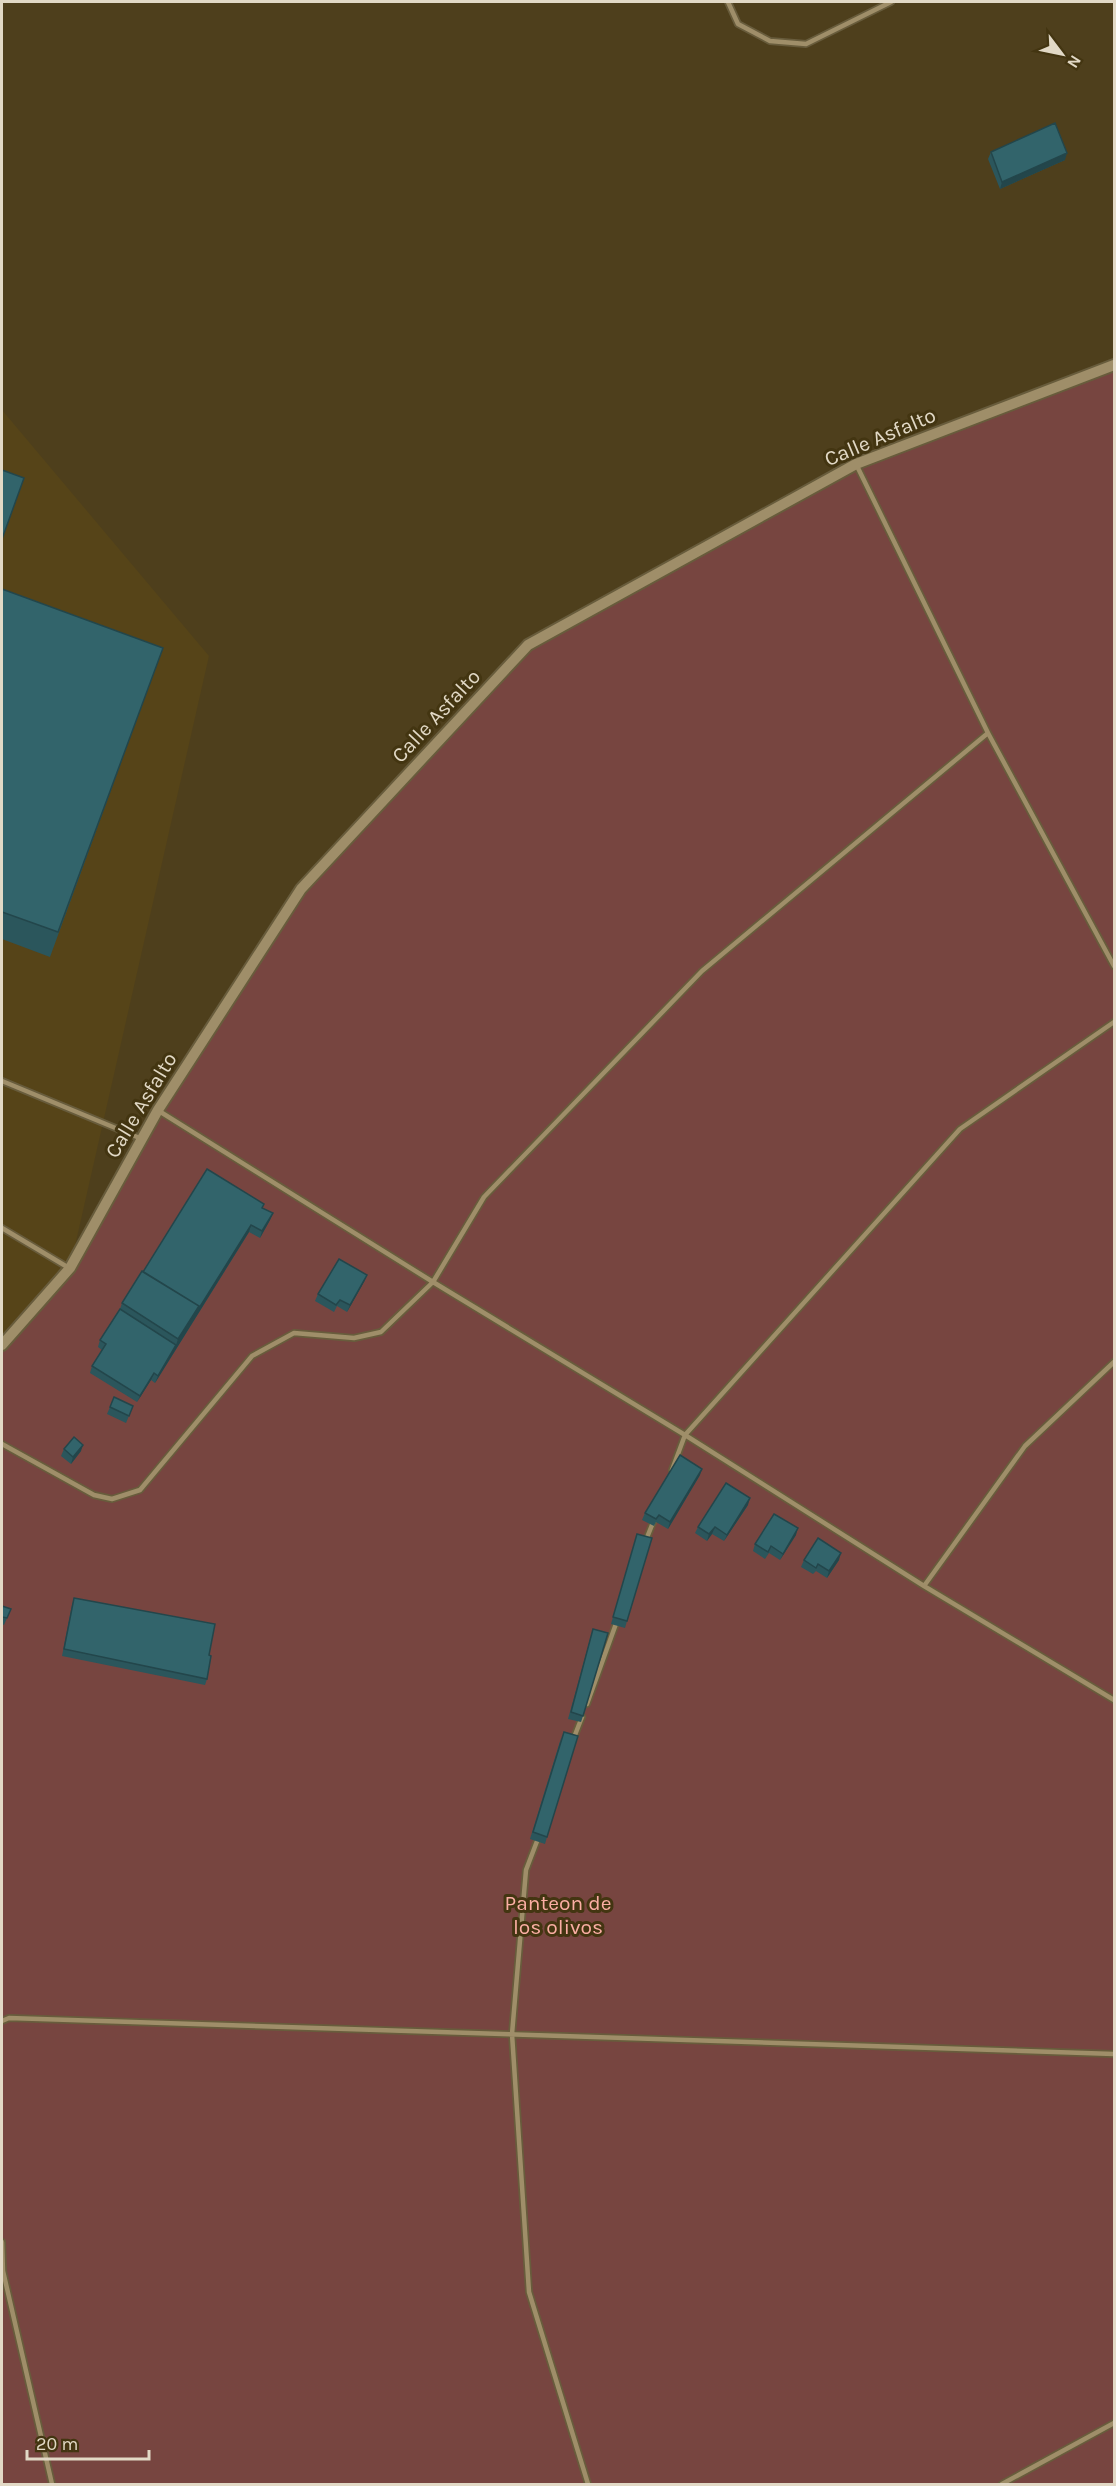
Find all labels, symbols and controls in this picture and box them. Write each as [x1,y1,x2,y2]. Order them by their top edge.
north arrow [1032,24,1092,84]
text: N [1063,52,1085,72]
street label: Calle Asfalto [821,403,939,471]
street label: Calle Asfalto [387,664,485,768]
street label: Calle Asfalto [100,1048,182,1162]
park label: Panteon de los olivos [505,1891,611,1939]
scale bar [27,2423,148,2461]
text: 20 m [36,2433,78,2455]

